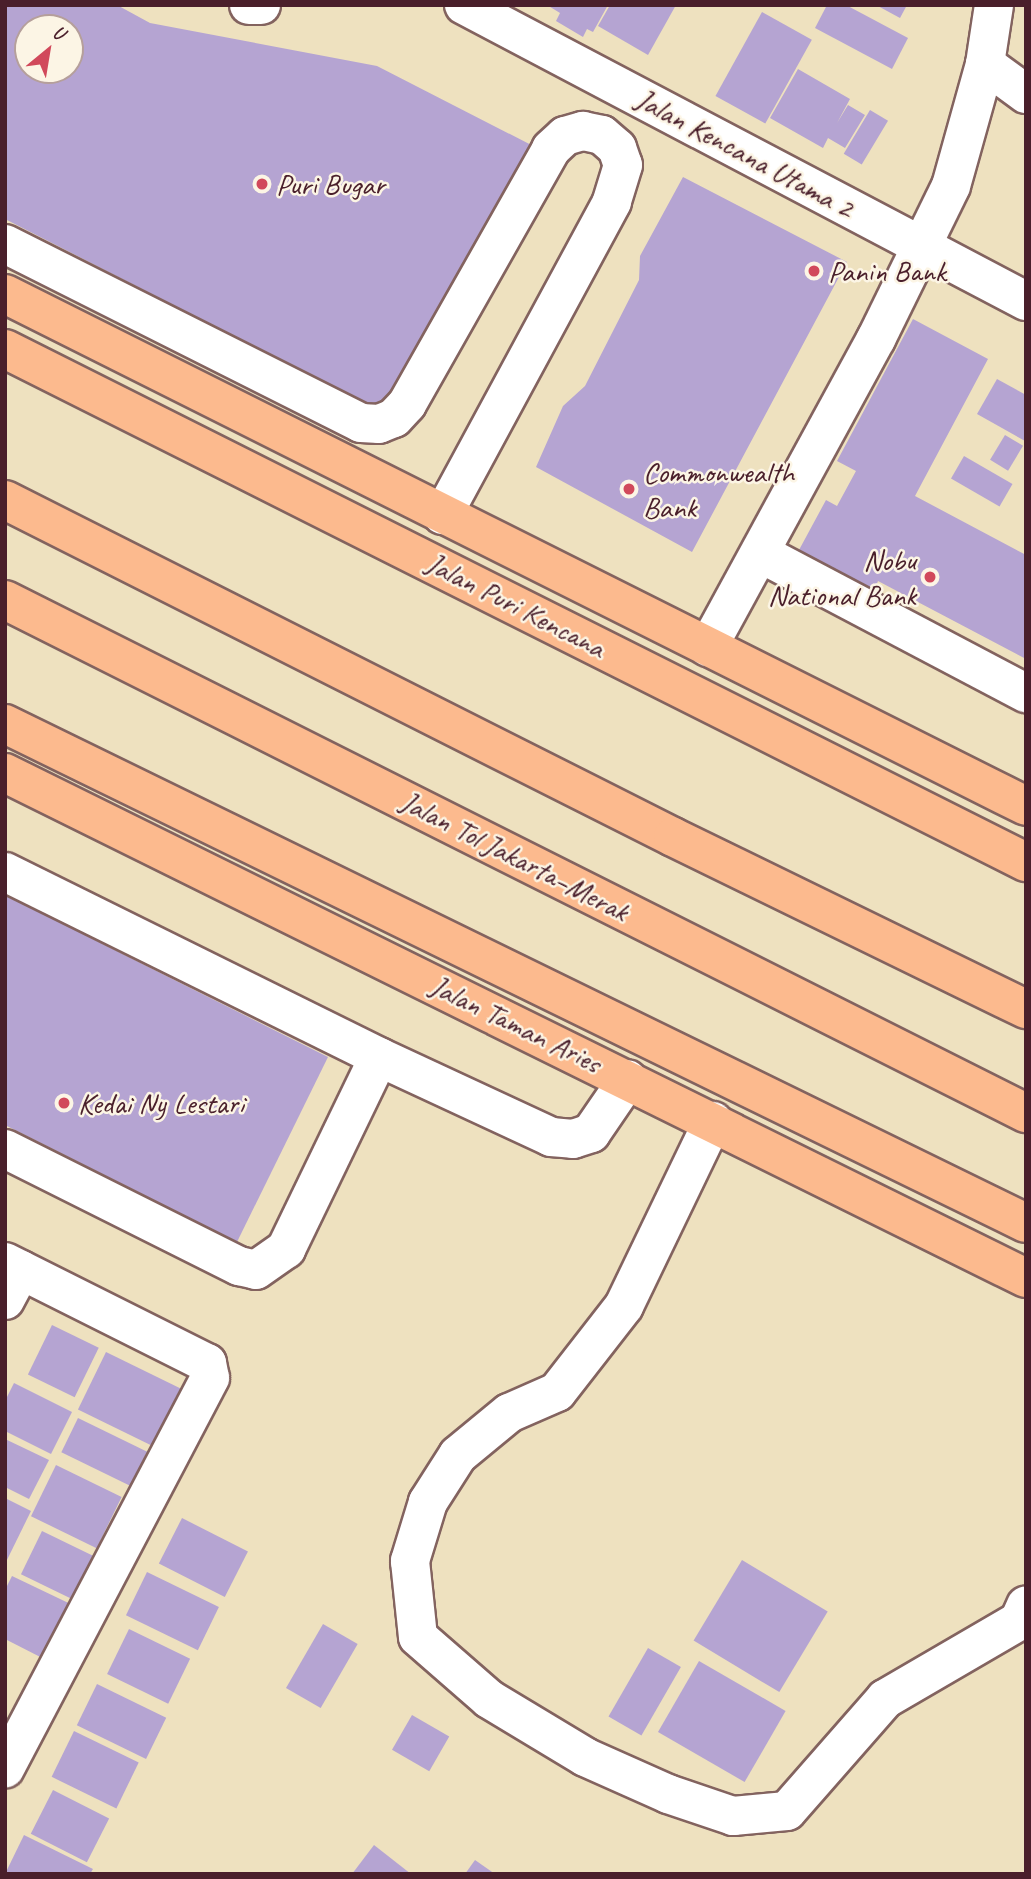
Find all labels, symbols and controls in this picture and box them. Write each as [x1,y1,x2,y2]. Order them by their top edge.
north arrow [14,14,84,84]
text: U [49,20,68,45]
street label: Jalan Kencana Utama 2 [629,80,861,226]
place label: Puri Bugar [276,166,384,202]
marker: Puri Bugar [254,176,270,192]
place label: Panin Bank [828,253,947,289]
marker: Panin Bank [806,263,822,279]
place label: Commonwealth Bank [643,454,794,524]
marker: Commonwealth Bank [621,481,637,497]
place label: Nobu National Bank [767,542,916,612]
street label: Jalan Puri Kencana [422,545,610,665]
marker: Nobu National Bank [922,569,938,585]
street label: Jalan Tol Jakarta–Merak [395,783,635,929]
street label: Jalan Taman Aries [425,967,607,1081]
place label: Kedai Ny Lestari [78,1085,245,1121]
marker: Kedai Ny Lestari [56,1095,72,1111]

